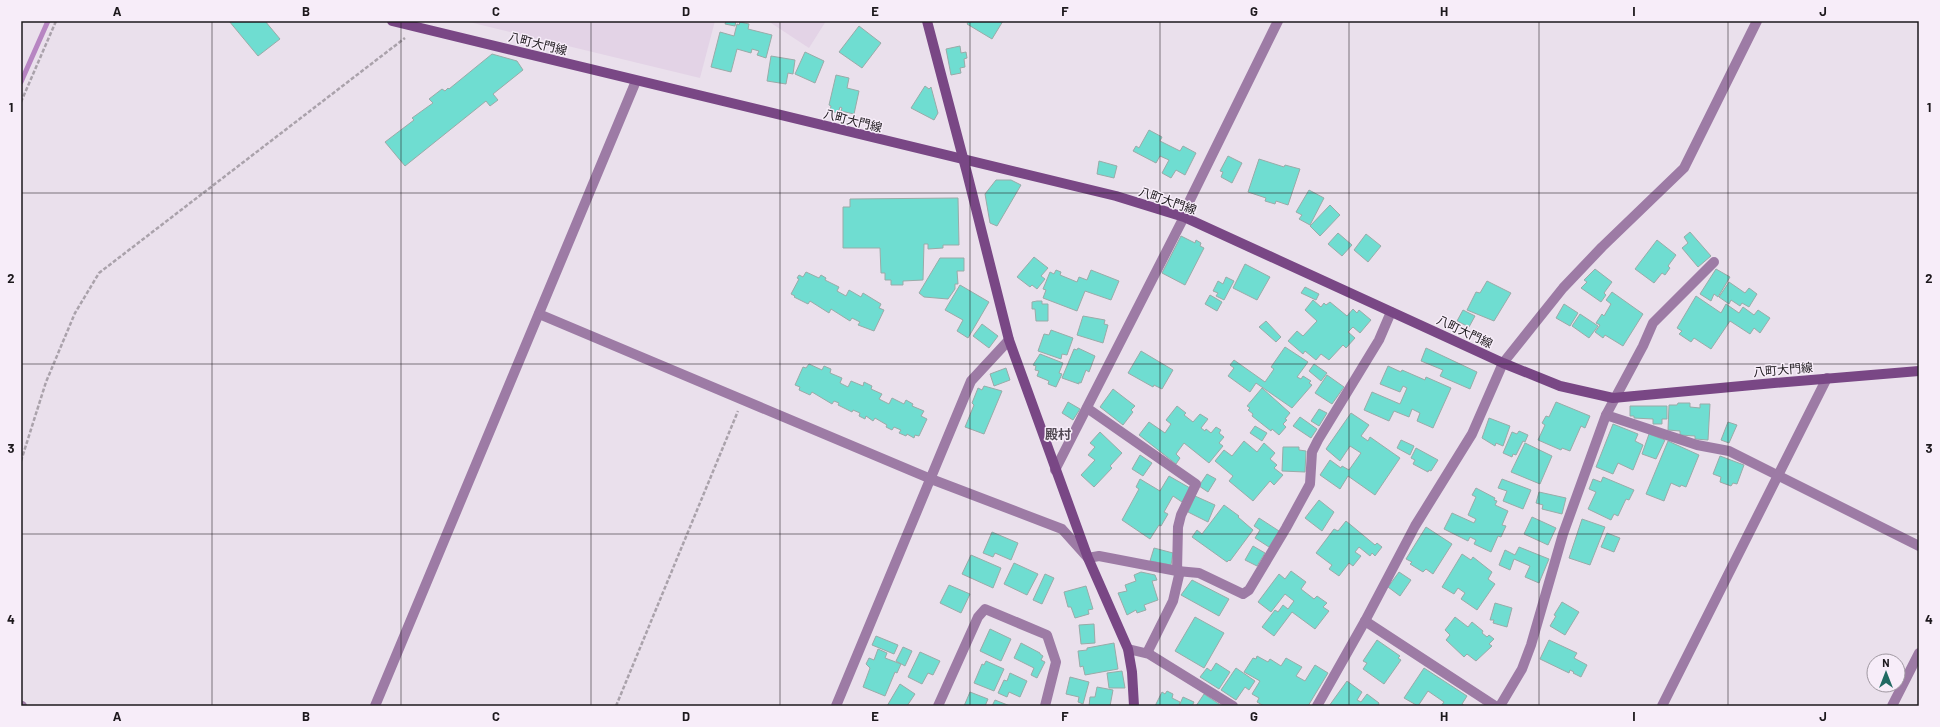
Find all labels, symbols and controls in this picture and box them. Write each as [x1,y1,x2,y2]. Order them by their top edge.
text: A [113,3,122,19]
text: B [302,3,310,19]
text: C [492,3,500,19]
text: D [682,3,690,19]
text: E [871,3,879,19]
text: F [1061,3,1069,19]
text: G [1250,3,1258,19]
text: H [1440,3,1448,19]
text: I [1632,3,1636,19]
text: J [1819,3,1827,19]
street label: 八町大門線 [507,29,569,57]
text: 1 [9,99,13,115]
text: 1 [1927,99,1931,115]
street label: 八町大門線 [822,106,884,134]
street label: 八町大門線 [1137,184,1199,216]
text: 2 [7,270,15,286]
text: 2 [1925,270,1933,286]
street label: 八町大門線 [1435,312,1495,350]
street label: 八町大門線 [1752,359,1814,379]
district label: 殿村 [1045,426,1071,442]
text: 3 [7,440,15,456]
text: 3 [1925,440,1933,456]
text: 4 [7,611,15,627]
text: 4 [1925,611,1933,627]
north arrow [1866,653,1906,693]
text: N [1882,656,1890,669]
text: A [113,708,122,724]
text: B [302,708,310,724]
text: C [492,708,500,724]
text: D [682,708,690,724]
text: E [871,708,879,724]
text: F [1061,708,1069,724]
text: G [1250,708,1258,724]
text: H [1440,708,1448,724]
text: I [1632,708,1636,724]
text: J [1819,708,1827,724]

